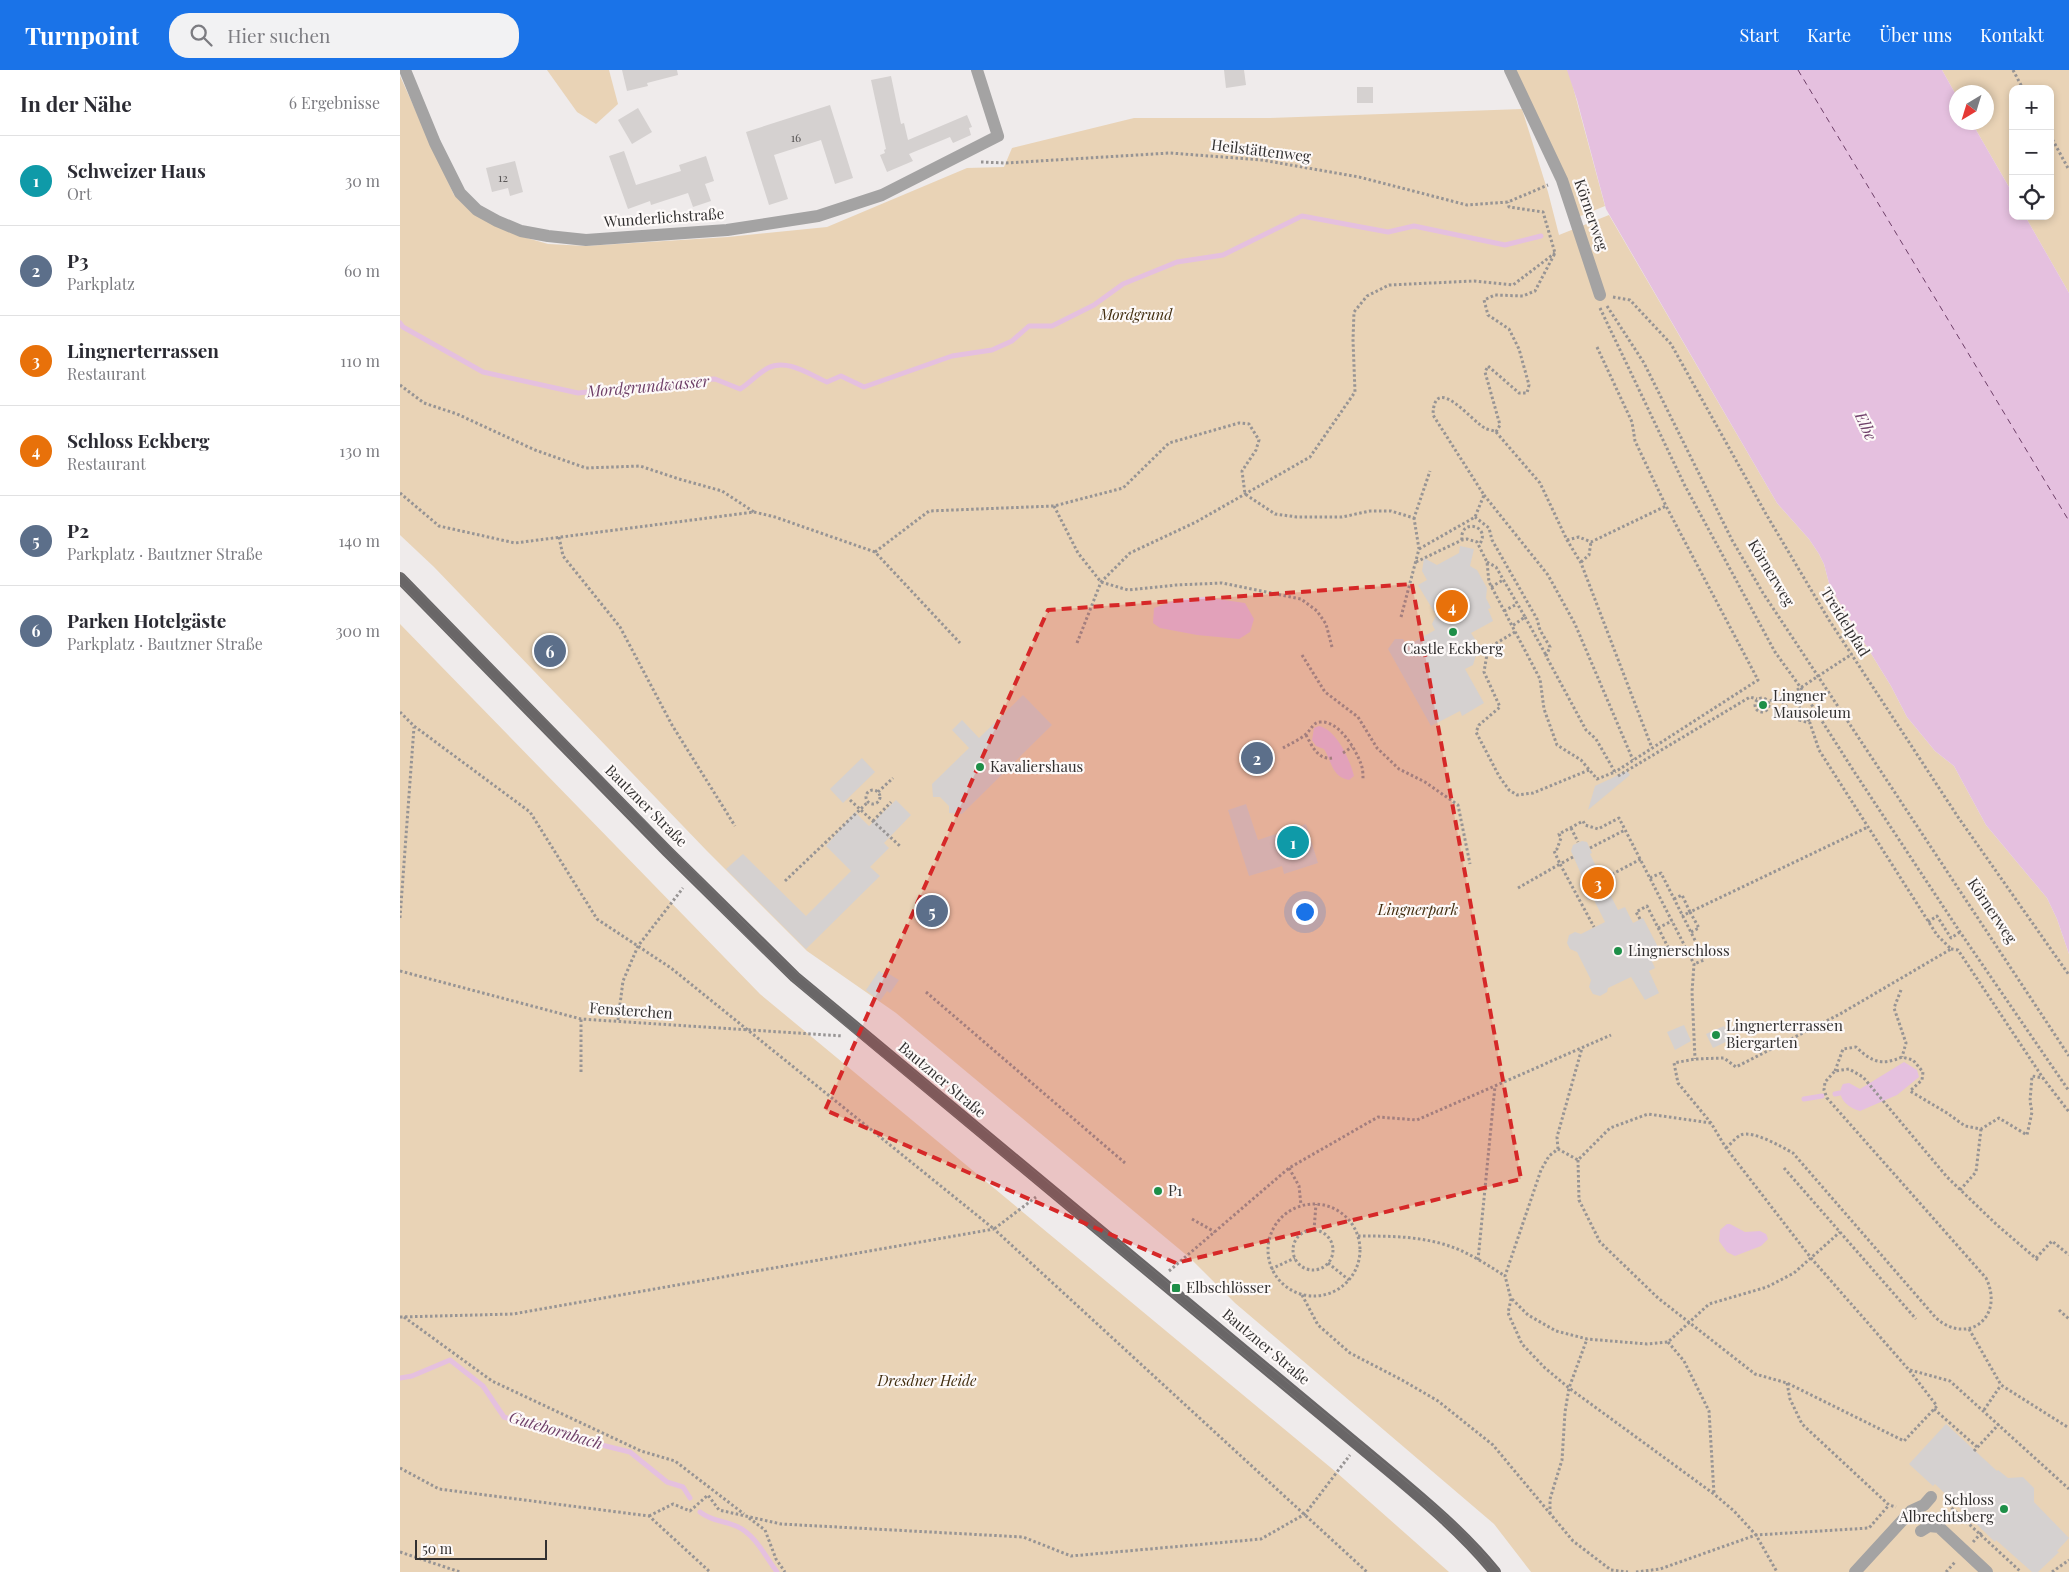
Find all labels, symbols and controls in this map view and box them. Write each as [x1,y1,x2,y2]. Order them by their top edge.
search box [169,13,519,58]
text: Turnpoint [25,19,139,51]
icon: search [187,21,215,49]
text: Hier suchen [227,22,330,48]
text: Start [1739,23,1779,47]
text: Karte [1807,23,1851,47]
text: Über uns [1879,23,1952,47]
text: Kontakt [1980,23,2044,47]
north arrow [1949,85,1994,130]
map controls [2009,85,2054,220]
button: + [2009,85,2054,130]
text: In der Nähe [20,89,132,117]
text: 6 Ergebnisse [289,92,380,113]
house number: 16 [791,129,801,145]
button: − [2009,130,2054,175]
street label: Heilstättenweg [1210,134,1312,166]
text: Schweizer Haus [67,157,206,183]
house number: 12 [498,169,508,185]
text: 1 [33,170,39,191]
text: 30 m [345,170,380,191]
button: locate [2009,175,2054,220]
street label: Körnerweg [1570,176,1614,253]
text: Ort [67,183,92,204]
street label: Wunderlichstraße [602,203,725,231]
text: P3 [67,247,88,273]
text: 2 [32,260,40,281]
text: 60 m [344,260,380,281]
text: Parkplatz [67,273,135,294]
park label: Mordgrund [1099,304,1173,324]
text: Lingnerterrassen [67,337,219,363]
text: 3 [32,350,40,371]
text: 110 m [340,350,380,371]
text: Restaurant [67,363,146,384]
water label: Mordgrundwasser [585,370,711,401]
water label: Elbe [1850,407,1882,444]
text: Schloss Eckberg [67,427,210,453]
text: 4 [32,440,40,461]
text: 130 m [339,440,380,461]
text: Restaurant [67,453,146,474]
text: P2 [67,517,89,543]
text: 5 [32,530,40,551]
text: 140 m [338,530,380,551]
street label: Körnerweg [1744,535,1800,610]
text: Parkplatz · Bautzner Straße [67,543,263,564]
street label: Treidelpfad [1817,583,1875,660]
pin: 4 [1436,587,1468,625]
text: Parken Hotelgäste [67,607,226,633]
text: 6 [32,620,40,641]
text: 300 m [335,620,380,641]
marker: Castle Eckberg [1447,626,1459,638]
pin: 6 [534,632,566,670]
text: Parkplatz · Bautzner Straße [67,633,263,654]
place label: Castle Eckberg [1403,638,1503,658]
place label: Lingner Mausoleum [1773,685,1851,722]
marker: Lingner Mausoleum [1757,699,1769,711]
pin: 2 [1241,739,1273,777]
place label: Kavaliershaus [990,756,1083,776]
street label: Bautzner Straße [601,760,692,851]
marker: Kavaliershaus [974,761,986,773]
pin: 1 [1277,823,1309,861]
pin: 3 [1582,864,1614,902]
street label: Körnerweg [1964,874,2022,947]
pin: 5 [916,892,948,930]
your location [1292,899,1318,925]
park label: Lingnerpark [1377,899,1459,919]
place label: Lingnerschloss [1628,940,1730,960]
marker: Lingnerschloss [1612,945,1624,957]
street label: Fensterchen [589,997,673,1023]
place label: Lingnerterrassen Biergarten [1726,1015,1843,1052]
marker: Lingnerterrassen Biergarten [1710,1029,1722,1041]
street label: Bautzner Straße [895,1037,991,1122]
place label: P1 [1168,1180,1183,1200]
marker: P1 [1152,1185,1164,1197]
place label: Elbschlösser [1186,1277,1271,1297]
marker: Elbschlösser [1170,1282,1182,1294]
street label: Bautzner Straße [1219,1304,1315,1389]
park label: Dresdner Heide [876,1370,977,1390]
water label: Gutebornbach [507,1405,605,1454]
place label: Schloss Albrechtsberg [1898,1489,1994,1526]
marker: Schloss Albrechtsberg [1998,1503,2010,1515]
scale bar [415,1537,548,1560]
text: 50 m [422,1539,452,1558]

